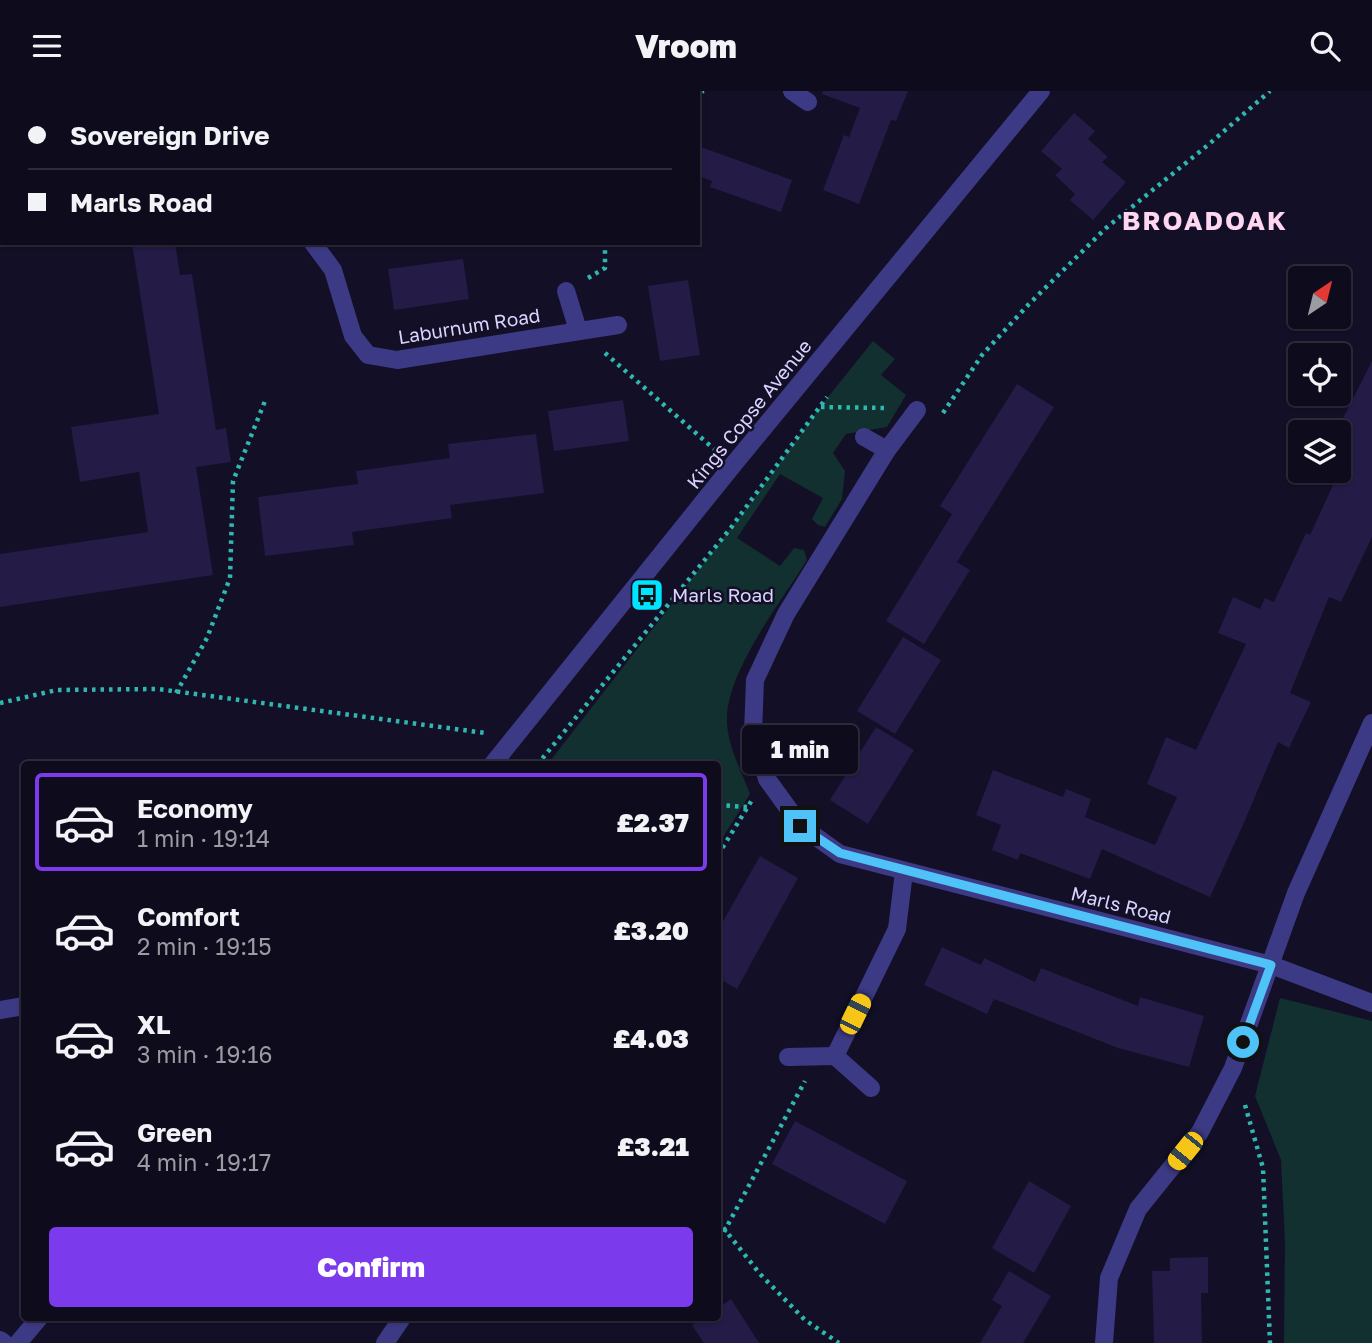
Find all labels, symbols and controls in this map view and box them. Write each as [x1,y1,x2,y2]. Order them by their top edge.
icon: menu [28,27,66,65]
text: Vroom [635,27,737,65]
icon: search [1306,27,1344,65]
text: Sovereign Drive [70,120,270,151]
text: Marls Road [70,187,212,218]
district label: BROADOAK [1122,205,1288,236]
north arrow [1288,266,1351,329]
map controls [1288,266,1351,483]
street label: Laburnum Road [396,303,542,348]
street label: Kings Copse Avenue [681,334,816,493]
button: locate [1288,343,1351,406]
button: layers [1288,420,1351,483]
bus stop icon: Marls Road [628,576,666,614]
place label: Marls Road [672,583,774,606]
callout: 1 min [742,725,858,773]
text: 1 min [771,735,829,763]
icon: car [53,791,116,854]
text: Economy [137,793,253,824]
text: £2.37 [616,807,689,838]
route end [784,810,816,842]
text: 1 min · 19:14 [137,824,270,852]
street label: Marls Road [1069,881,1173,928]
icon: car [53,899,116,962]
text: Comfort [137,901,240,932]
text: £3.20 [613,915,689,946]
text: 2 min · 19:15 [137,932,272,960]
car [837,991,874,1037]
icon: car [53,1007,116,1070]
text: XL [137,1009,171,1040]
text: £4.03 [613,1023,689,1054]
route start [1227,1026,1259,1058]
text: 3 min · 19:16 [137,1040,272,1068]
icon: car [53,1115,116,1178]
text: Green [137,1117,212,1148]
car [1164,1128,1207,1174]
text: £3.21 [617,1131,689,1162]
text: 4 min · 19:17 [137,1148,271,1176]
button: Confirm [49,1227,693,1307]

